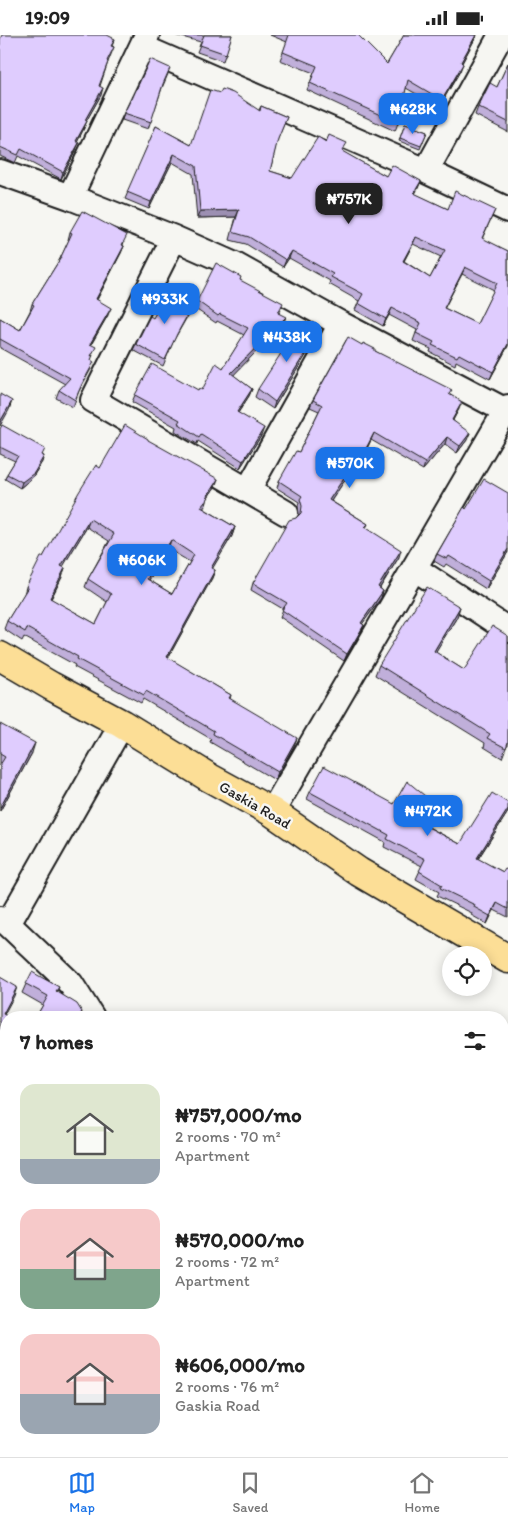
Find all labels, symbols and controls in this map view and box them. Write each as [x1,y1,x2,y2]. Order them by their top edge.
text: 19:09 [25,6,70,29]
pin: ₦628K [378,93,448,135]
text: ₦628K [390,99,436,118]
pin: ₦757K [314,183,384,225]
text: ₦757K [326,189,372,208]
pin: ₦933K [130,283,200,325]
text: ₦933K [142,289,188,308]
pin: ₦438K [252,321,322,363]
text: ₦438K [263,327,311,346]
pin: ₦570K [315,447,385,489]
text: ₦570K [326,453,374,472]
pin: ₦606K [107,543,177,586]
text: ₦606K [118,550,166,569]
street label: Gaskia Road [216,777,295,833]
pin: ₦472K [393,795,463,837]
text: ₦472K [405,801,451,820]
map controls [442,946,492,996]
button: locate [442,946,492,996]
icon: filters [461,1027,489,1055]
text: 7 homes [20,1029,94,1054]
text: ₦757,000/mo [175,1102,302,1127]
icon: home [60,1104,120,1164]
text: 2 rooms · 70 m² [175,1127,281,1146]
text: Apartment [175,1146,250,1165]
text: ₦570,000/mo [175,1227,304,1252]
icon: home [60,1229,120,1289]
text: 2 rooms · 72 m² [175,1252,279,1271]
text: Apartment [175,1271,250,1290]
text: ₦606,000/mo [175,1352,305,1377]
icon: home [60,1354,120,1414]
text: 2 rooms · 76 m² [175,1377,279,1396]
text: Gaskia Road [175,1396,260,1415]
tab: Map [68,1469,96,1516]
tab: Saved [232,1469,268,1516]
tab: Home [405,1469,440,1516]

